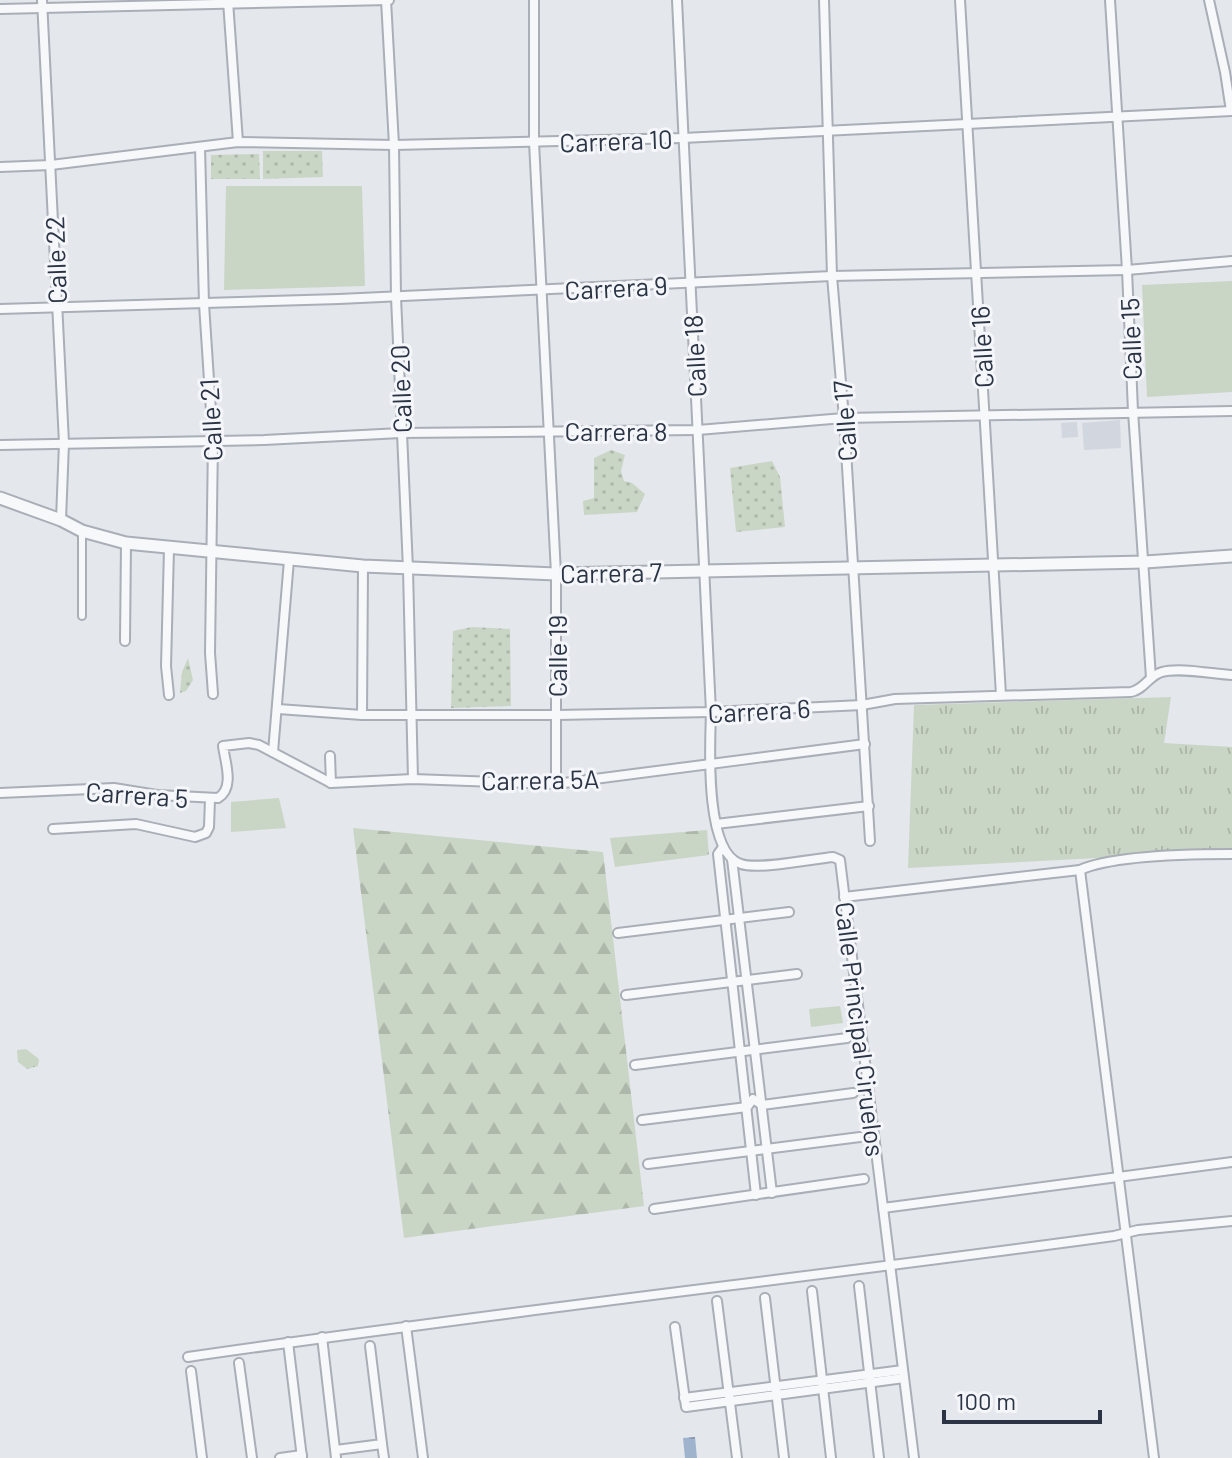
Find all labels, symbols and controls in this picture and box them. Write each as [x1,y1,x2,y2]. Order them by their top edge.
street label: Carrera 10 [559,123,673,157]
street label: Calle 22 [38,216,72,304]
street label: Carrera 9 [564,269,668,305]
street label: Calle 15 [1113,297,1147,381]
street label: Calle 16 [963,305,999,389]
street label: Calle 18 [676,314,712,398]
street label: Calle 20 [383,344,417,434]
street label: Calle 21 [192,378,228,462]
street label: Calle 17 [826,379,862,463]
street label: Carrera 8 [565,415,668,446]
street label: Carrera 7 [560,556,662,588]
street label: Calle 19 [541,615,572,697]
street label: Carrera 6 [707,692,811,728]
street label: Carrera 5A [480,762,600,796]
street label: Carrera 5 [85,775,189,813]
street label: Calle Principal Ciruelos [830,900,892,1158]
scale bar [944,1374,1100,1424]
text: 100 m [956,1386,1016,1415]

